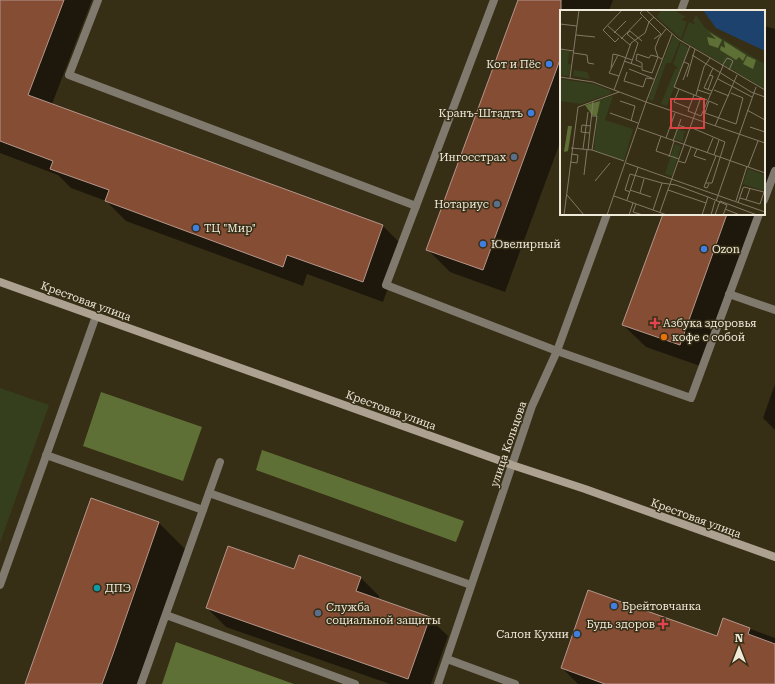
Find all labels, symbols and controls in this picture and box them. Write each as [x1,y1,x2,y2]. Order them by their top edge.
inset map [560,10,765,215]
place label: Кот и Пёс [486,58,541,71]
marker: Кот и Пёс [544,59,554,69]
place label: Кранъ-Штадтъ [439,107,523,120]
marker: Кранъ-Штадтъ [526,108,536,118]
place label: Ингосстрах [439,151,507,164]
marker: Ингосстрах [509,152,519,162]
place label: Нотариус [434,198,489,211]
marker: Нотариус [492,199,502,209]
place label: ТЦ "Мир" [204,222,256,235]
marker: ТЦ "Мир" [191,223,201,233]
place label: Ювелирный [491,238,561,251]
marker: Ювелирный [478,239,488,249]
place label: Ozon [712,243,740,256]
marker: Ozon [699,244,709,254]
street label: Крестовая улица [39,279,133,324]
place label: Азбука здоровья [663,317,757,330]
marker: Азбука здоровья [650,318,660,328]
place label: кофе с собой [672,331,745,344]
marker: кофе с собой [659,332,669,342]
street label: Крестовая улица [344,388,438,433]
street label: улица Кольцова [488,400,529,489]
street label: Крестовая улица [649,496,743,541]
place label: ДПЭ [105,582,131,595]
marker: ДПЭ [92,583,102,593]
place label: Брейтовчанка [622,600,701,613]
place label: Служба социальной защиты [326,601,441,627]
marker: Брейтовчанка [609,601,619,611]
marker: Служба социальной защиты [313,608,323,618]
place label: Будь здоров [586,618,655,631]
marker: Будь здоров [658,619,668,629]
place label: Салон Кухни [496,628,569,641]
north arrow [719,628,759,668]
marker: Салон Кухни [572,629,582,639]
text: N [735,632,744,645]

